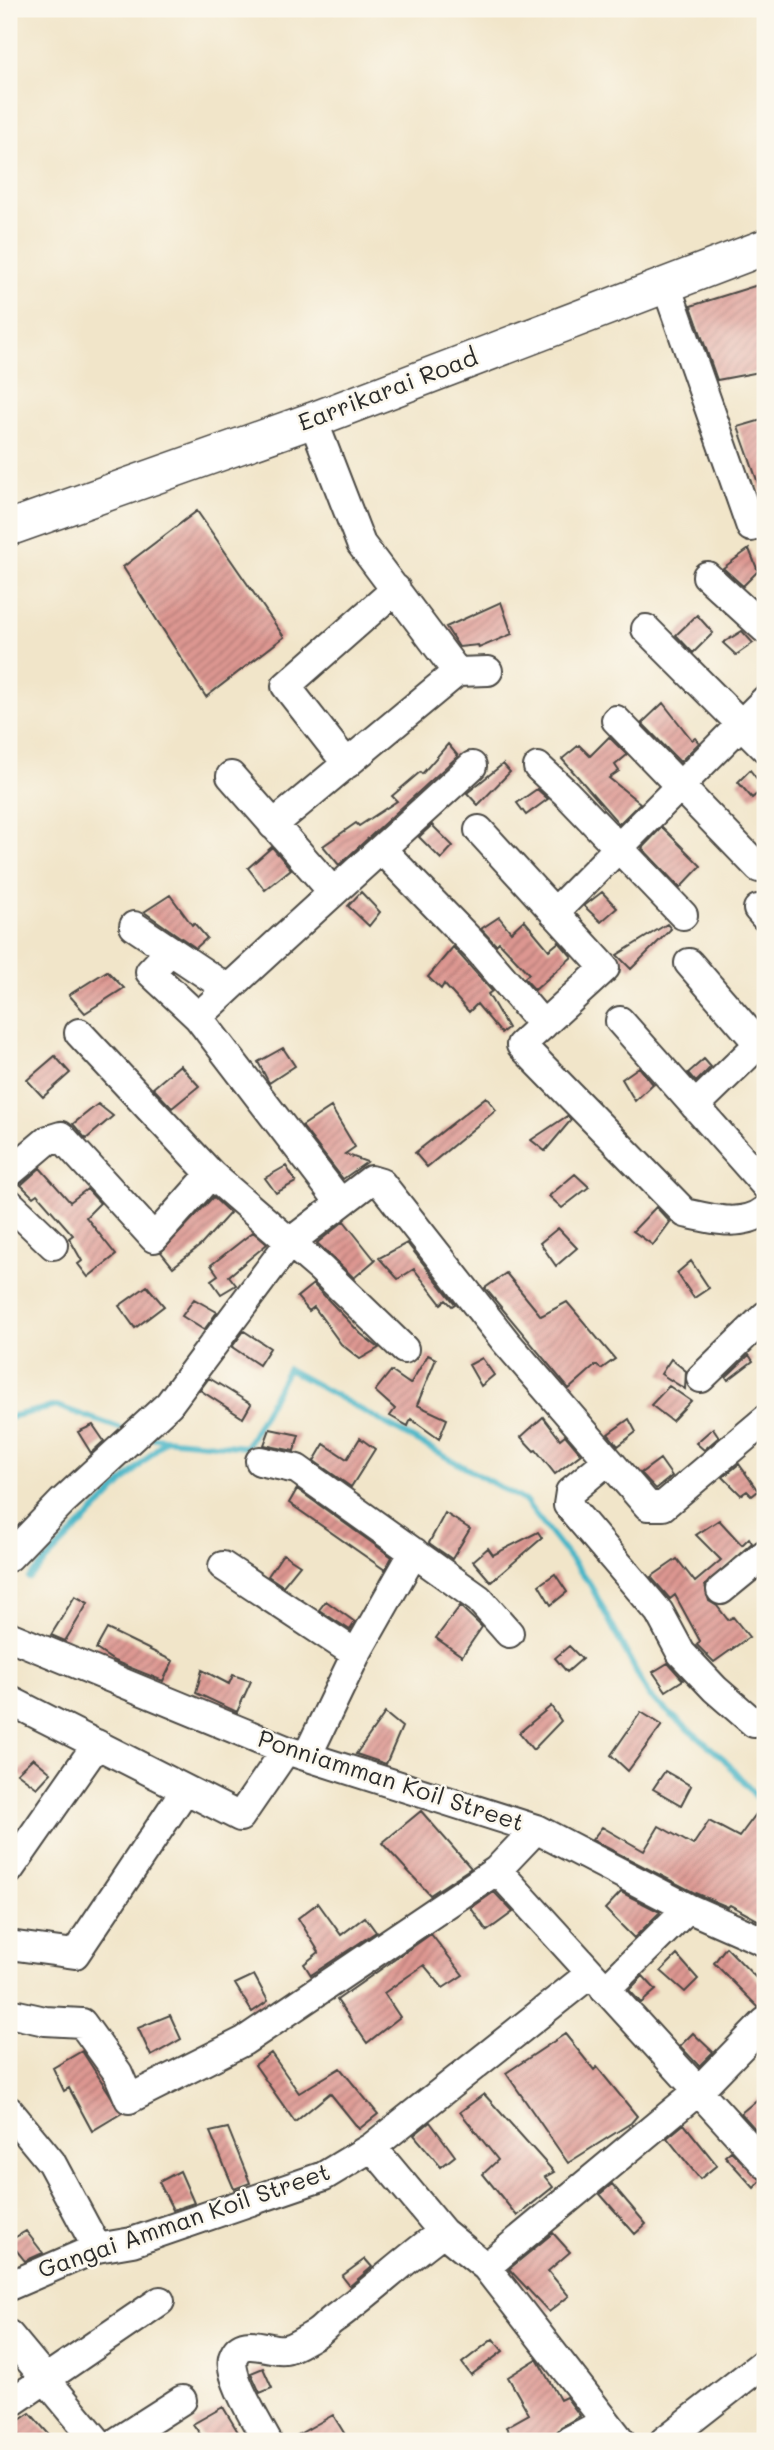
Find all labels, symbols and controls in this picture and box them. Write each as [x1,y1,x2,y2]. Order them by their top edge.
street label: Earrikarai Road [293,340,482,437]
street label: Ponniamman Koil Street [254,1722,529,1837]
street label: Gangai Amman Koil Street [33,2155,334,2284]

